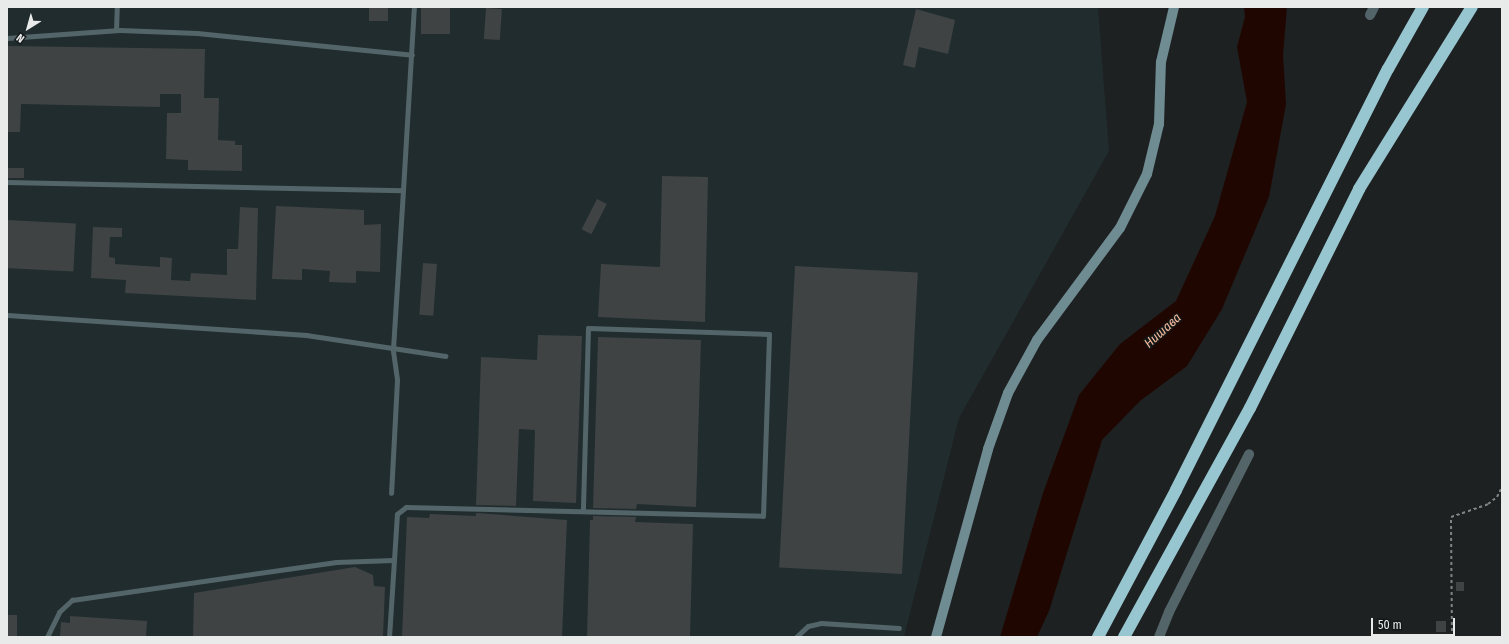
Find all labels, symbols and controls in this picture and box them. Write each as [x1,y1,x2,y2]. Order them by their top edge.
north arrow [8,8,48,48]
text: N [14,31,27,45]
water label: Нишава [1141,310,1185,352]
scale bar [1373,610,1457,636]
text: 50 m [1378,618,1402,632]

